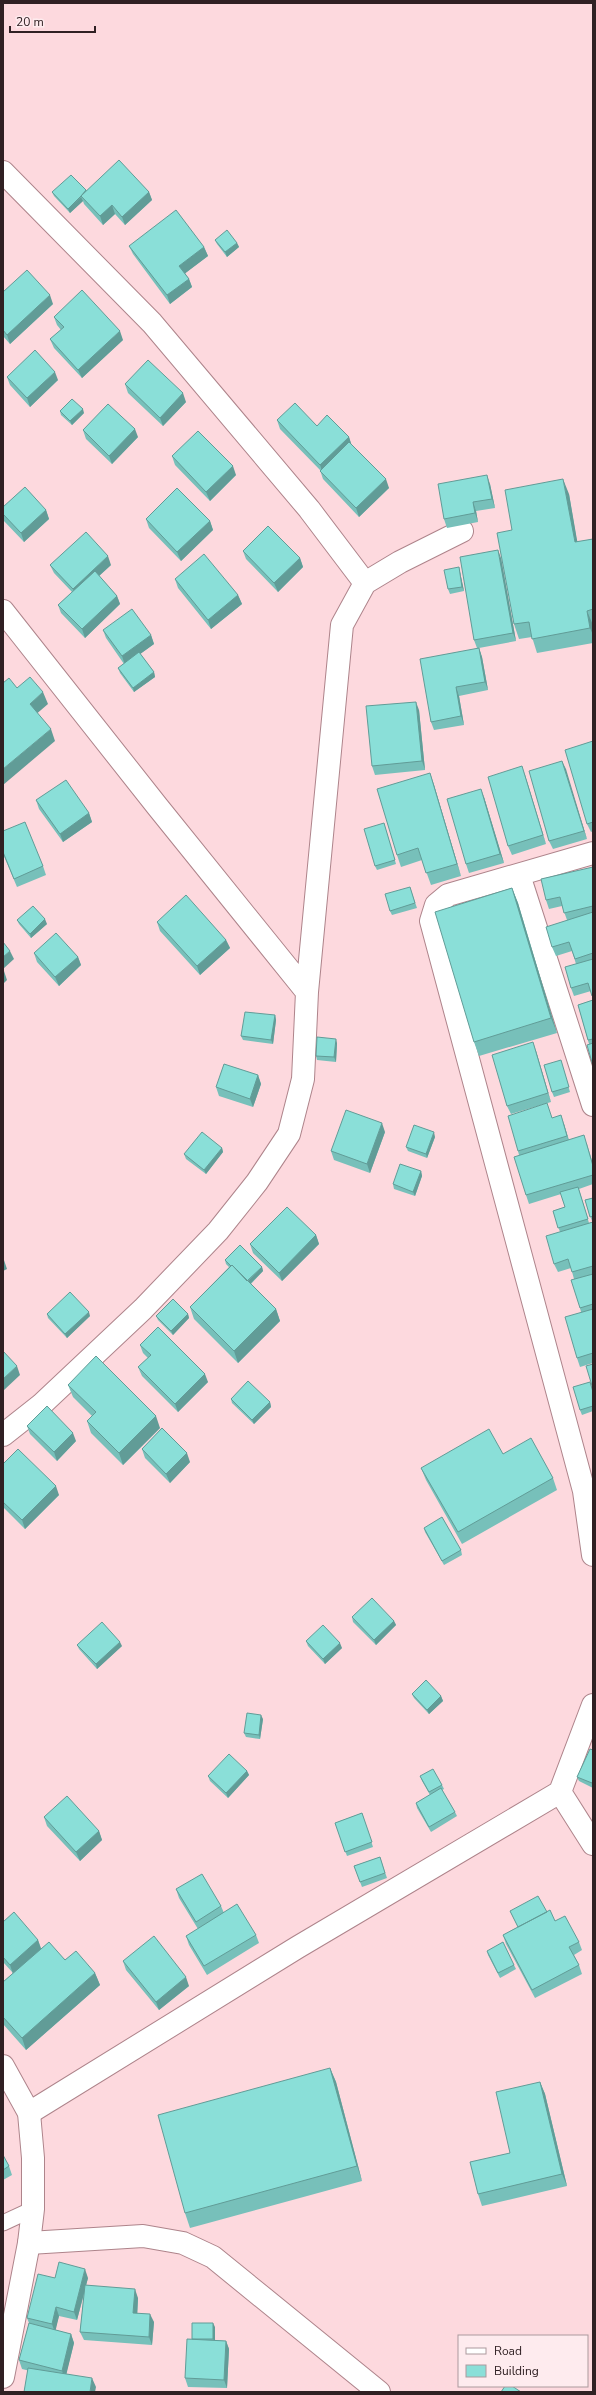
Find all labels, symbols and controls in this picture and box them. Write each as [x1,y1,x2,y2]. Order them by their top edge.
scale bar [10,8,95,34]
text: 20 m [16,14,44,30]
legend [458,2335,588,2387]
text: Road [494,2343,522,2359]
text: Building [494,2363,539,2379]

